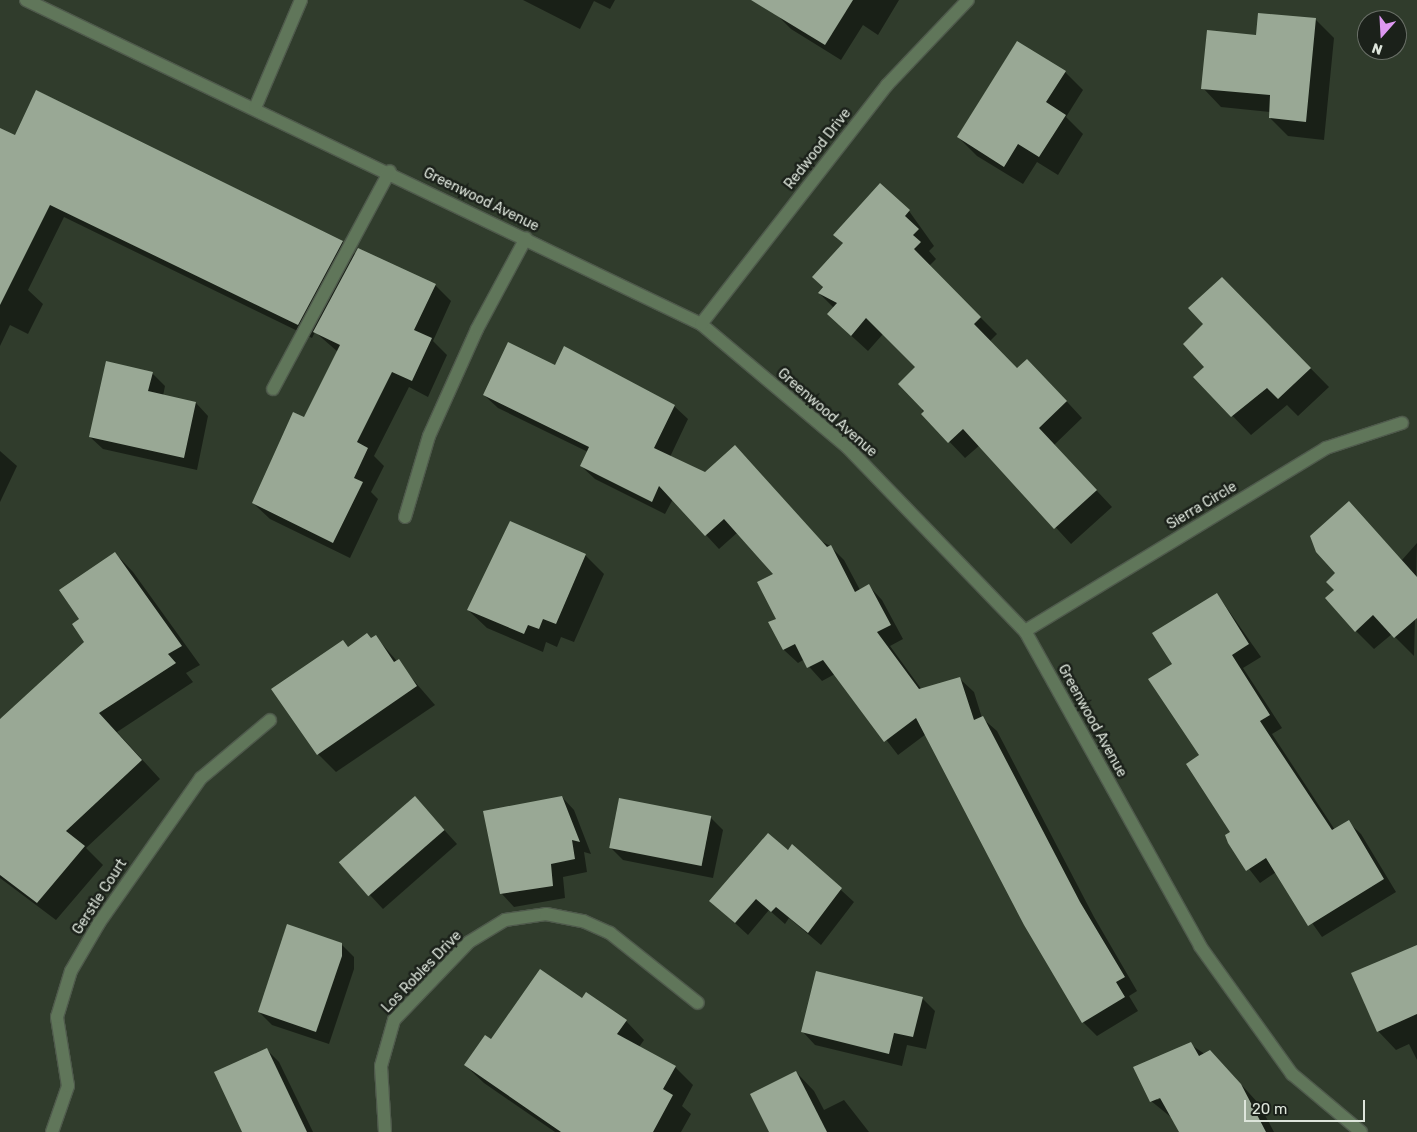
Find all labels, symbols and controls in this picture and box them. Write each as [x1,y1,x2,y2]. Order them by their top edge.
north arrow [1357,10,1407,60]
text: N [1370,39,1385,58]
street label: Redwood Drive [781,105,855,193]
street label: Greenwood Avenue [420,165,542,235]
street label: Greenwood Avenue [774,365,880,461]
street label: Sierra Circle [1164,479,1240,533]
street label: Greenwood Avenue [1054,662,1130,780]
street label: Gerstle Court [69,856,131,938]
street label: Los Robles Drive [379,928,465,1016]
scale bar [1247,1090,1368,1122]
text: 20 m [1252,1100,1287,1118]

